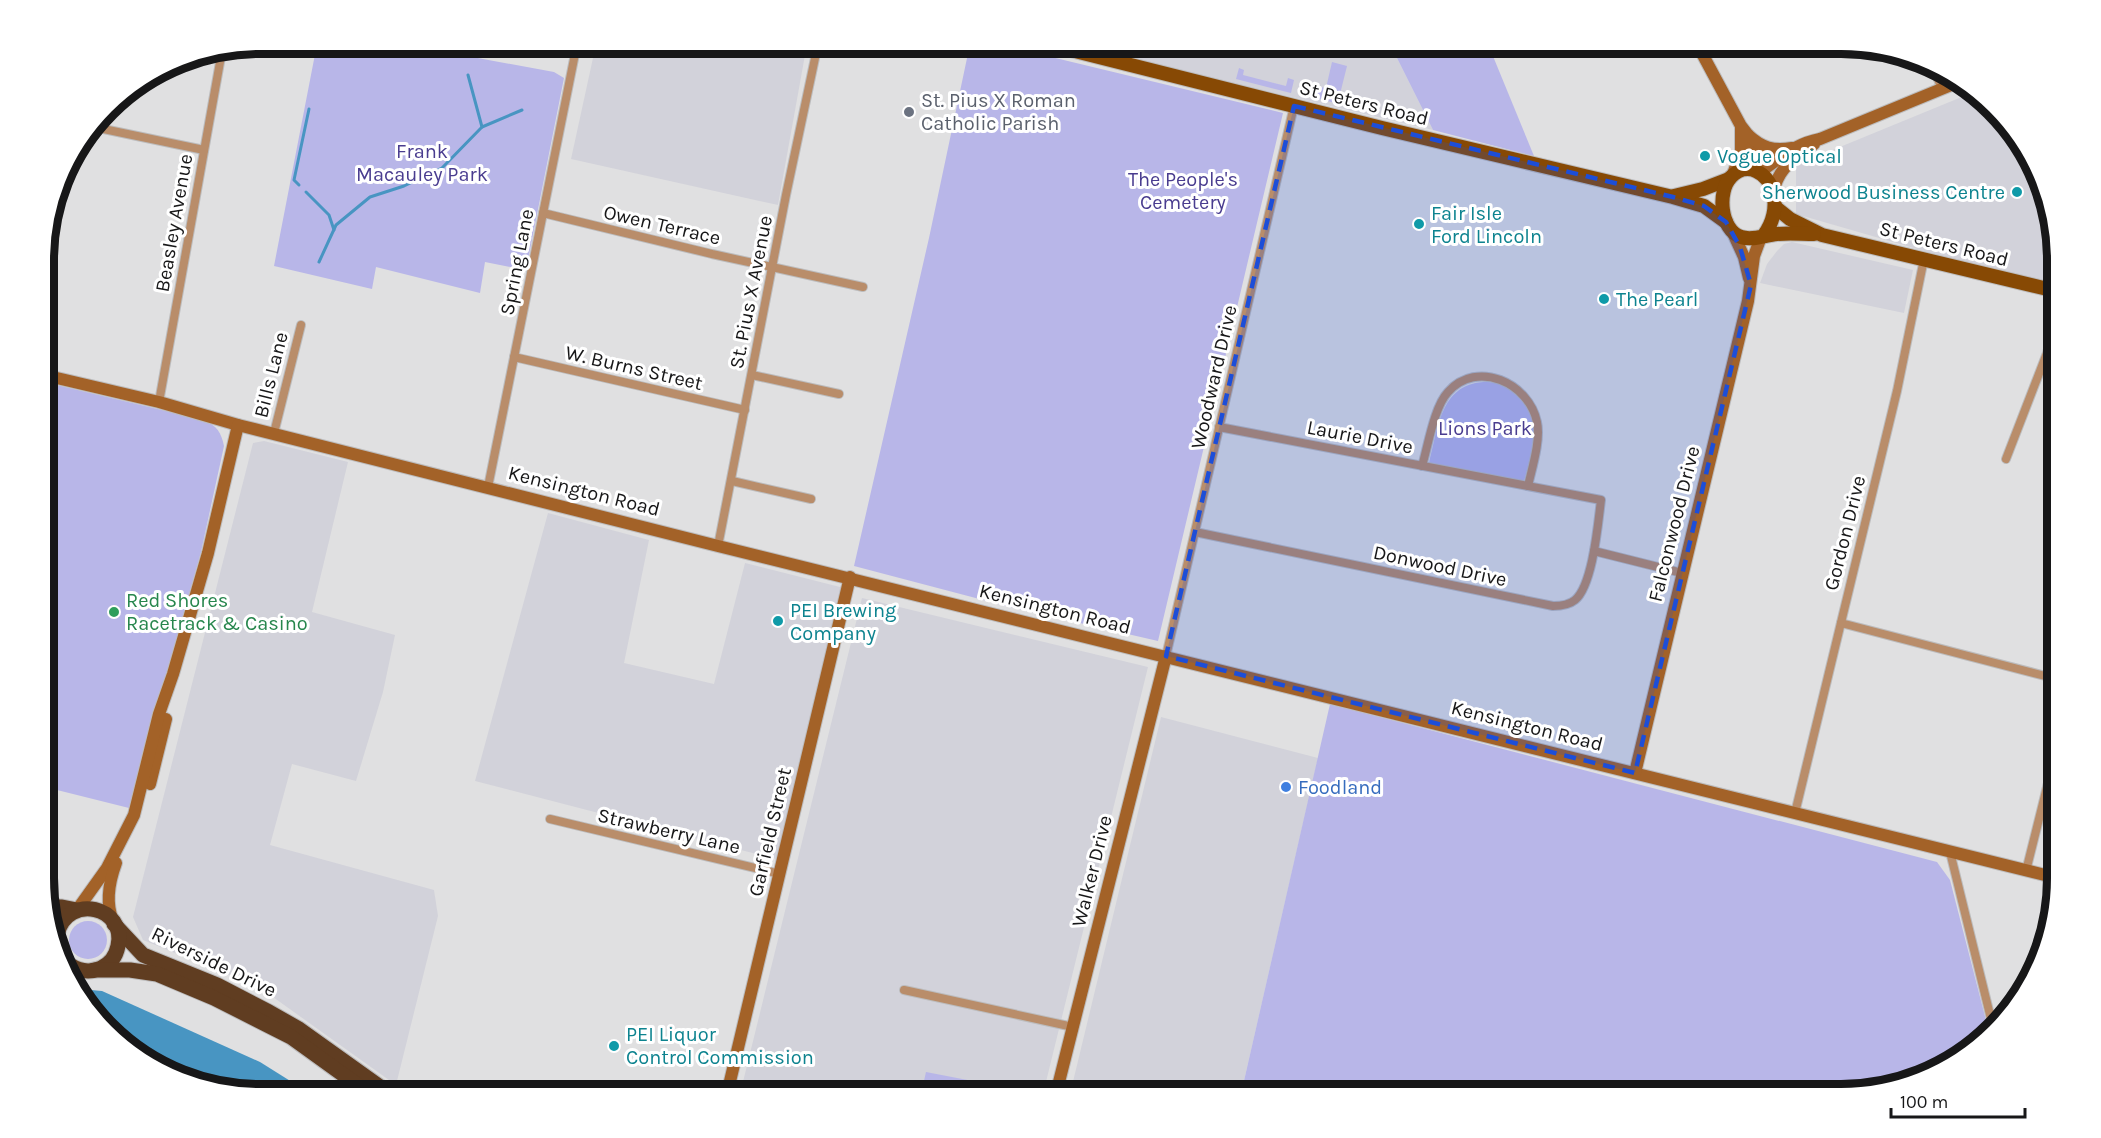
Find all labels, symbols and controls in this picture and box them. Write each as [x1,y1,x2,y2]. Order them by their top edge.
street label: St Peters Road [1297,76,1431,130]
place label: St. Pius X Roman Catholic Parish [921,89,1076,135]
marker: St. Pius X Roman Catholic Parish [902,105,916,119]
park label: Frank Macauley Park [356,140,488,186]
place label: Vogue Optical [1717,145,1842,168]
marker: Vogue Optical [1698,149,1712,163]
street label: Beasley Avenue [151,152,197,294]
park label: The People's Cemetery [1128,168,1238,214]
place label: Sherwood Business Centre [1762,181,2005,204]
marker: Sherwood Business Centre [2010,185,2024,199]
street label: Owen Terrace [601,200,723,250]
place label: Fair Isle Ford Lincoln [1431,202,1542,248]
street label: Spring Lane [495,207,539,317]
street label: St. Pius X Avenue [725,213,777,371]
marker: Fair Isle Ford Lincoln [1412,217,1426,231]
street label: St Peters Road [1877,217,2011,271]
place label: The Pearl [1616,288,1698,311]
marker: The Pearl [1597,292,1611,306]
street label: Woodward Drive [1186,303,1242,451]
street label: Bills Lane [249,330,293,420]
street label: W. Burns Street [563,341,705,395]
street label: Laurie Drive [1305,415,1415,459]
park label: Lions Park [1438,417,1532,440]
street label: Falconwood Drive [1644,444,1704,604]
street label: Kensington Road [506,461,662,521]
street label: Gordon Drive [1820,473,1870,593]
street label: Donwood Drive [1371,541,1509,591]
street label: Kensington Road [977,579,1133,639]
place label: Red Shores Racetrack & Casino [126,589,308,635]
place label: PEI Brewing Company [790,599,896,645]
marker: Red Shores Racetrack & Casino [107,605,121,619]
marker: PEI Brewing Company [771,614,785,628]
street label: Kensington Road [1449,696,1605,756]
street label: Garfield Street [744,765,796,899]
place label: Foodland [1298,776,1382,799]
marker: Foodland [1279,780,1293,794]
street label: Strawberry Lane [595,803,743,859]
street label: Walker Drive [1067,813,1117,929]
street label: Riverside Drive [148,922,280,1002]
place label: PEI Liquor Control Commission [626,1023,814,1069]
marker: PEI Liquor Control Commission [607,1039,621,1053]
scale bar [1891,1081,2024,1119]
text: 100 m [1900,1091,1948,1113]

